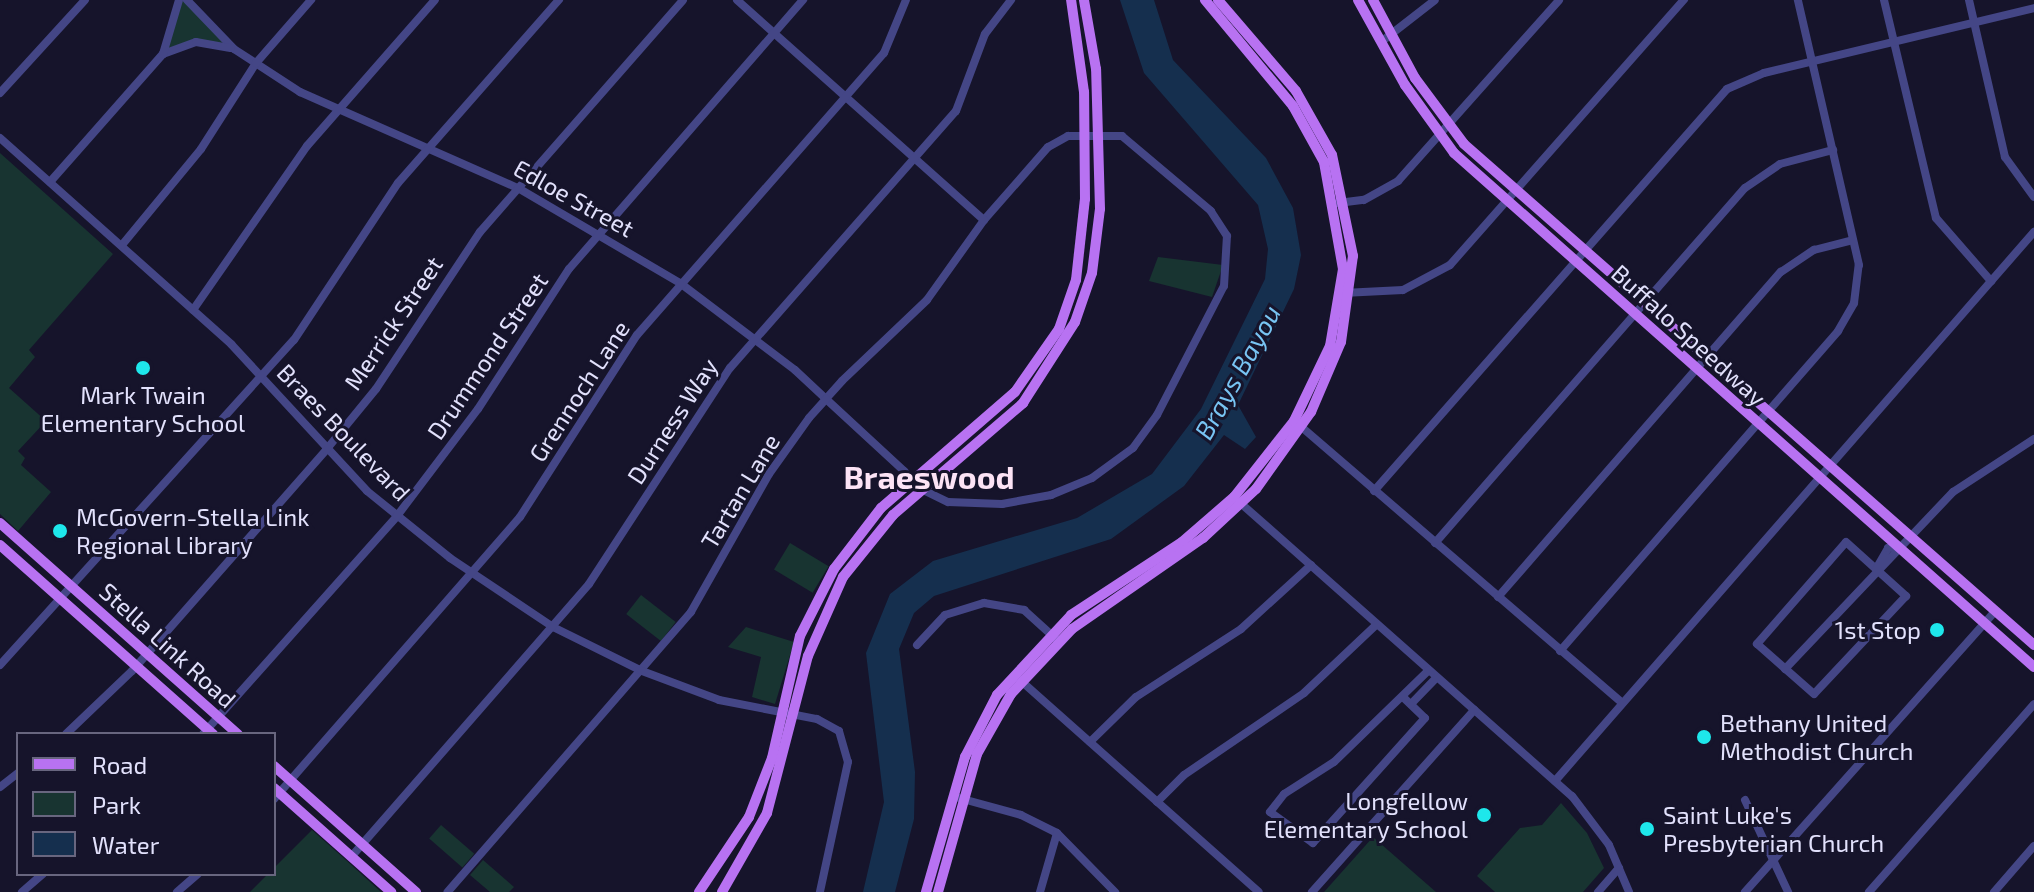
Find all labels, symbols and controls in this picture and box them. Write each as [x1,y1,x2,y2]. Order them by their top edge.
street label: Edloe Street [509,153,639,243]
street label: Merrick Street [338,251,448,395]
street label: Buffalo Speedway [1606,258,1772,412]
street label: Drummond Street [421,267,553,445]
water label: Brays Bayou [1187,300,1287,444]
street label: Grennoch Lane [523,315,635,467]
street label: Durness Way [621,353,723,489]
street label: Braes Boulevard [271,358,417,506]
marker: Mark Twain Elementary School [134,359,152,377]
place label: Mark Twain Elementary School [41,381,245,437]
street label: Tartan Lane [695,429,785,553]
district label: Braeswood [843,457,1015,495]
place label: McGovern-Stella Link Regional Library [76,503,309,559]
marker: McGovern-Stella Link Regional Library [51,522,69,540]
street label: Stella Link Road [94,576,242,714]
place label: 1st Stop [1835,616,1921,644]
marker: 1st Stop [1928,621,1946,639]
place label: Bethany United Methodist Church [1720,709,1913,765]
marker: Bethany United Methodist Church [1695,728,1713,746]
legend [16,732,276,876]
text: Road [92,750,147,779]
place label: Longfellow Elementary School [1263,787,1468,843]
text: Park [92,790,141,819]
place label: Saint Luke's Presbyterian Church [1663,801,1884,857]
marker: Longfellow Elementary School [1475,806,1493,824]
marker: Saint Luke's Presbyterian Church [1638,820,1656,838]
text: Water [92,830,159,859]

